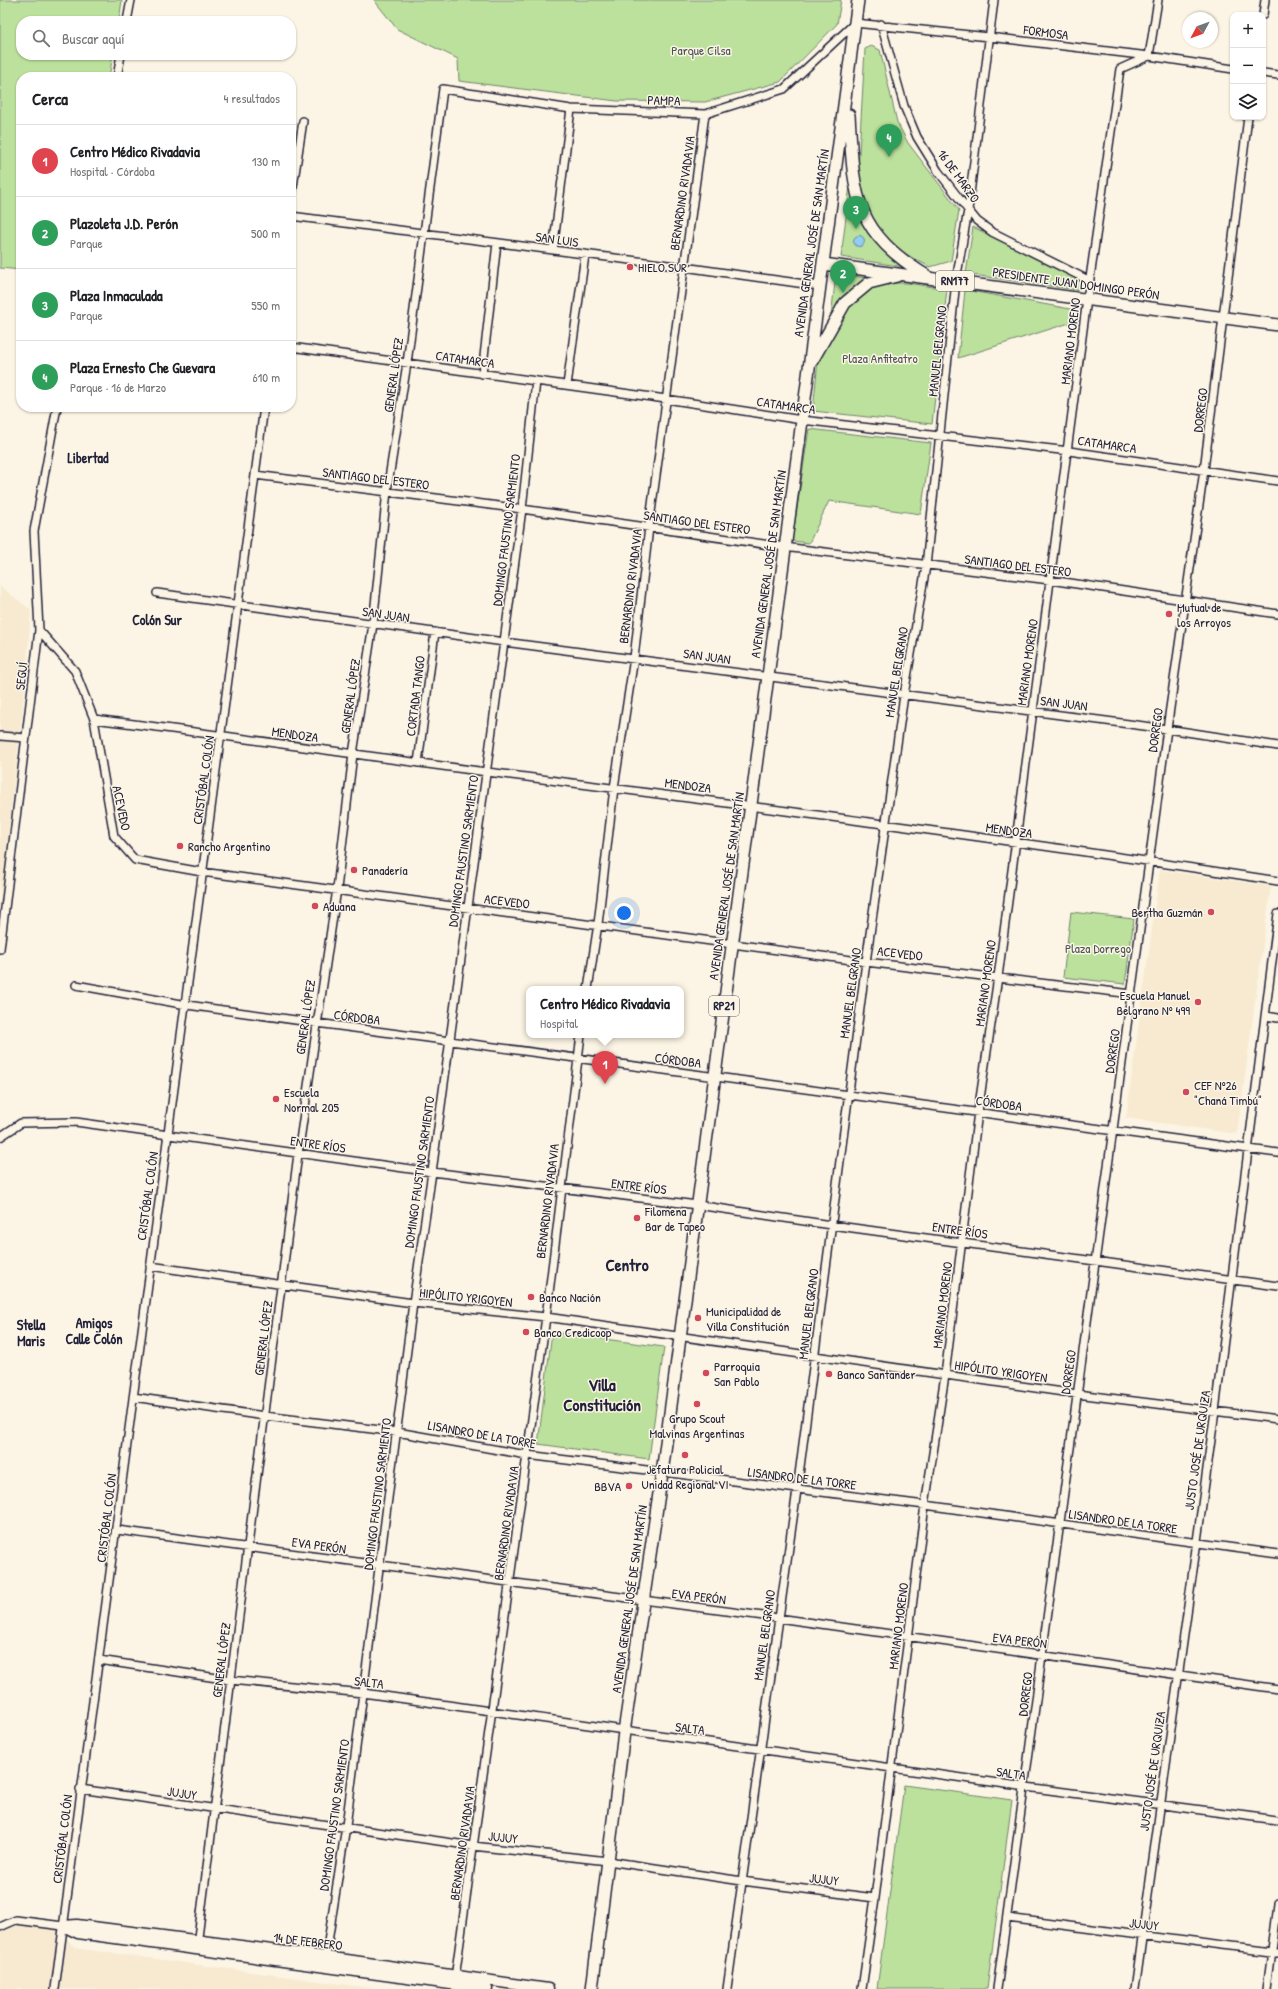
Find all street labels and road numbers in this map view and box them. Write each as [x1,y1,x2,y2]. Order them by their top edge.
street label: FORMOSA [1021,20,1070,44]
street label: PAMPA [647,90,681,110]
street label: BERNARDINO RIVADAVIA [665,134,699,251]
street label: 16 DE MARZO [934,146,984,206]
street label: AVENIDA GENERAL JOSÉ DE SAN MARTÍN [789,148,833,338]
street label: SAN LUIS [534,227,580,251]
street label: PRESIDENTE JUAN DOMINGO PERÓN [991,262,1161,304]
road number: RN177 [936,271,974,291]
street label: MARIANO MORENO [1056,297,1084,385]
street label: MANUEL BELGRANO [923,305,951,397]
street label: GENERAL LÓPEZ [379,336,407,414]
street label: CATAMARCA [434,346,496,372]
street label: DORREGO [1188,387,1212,433]
street label: CATAMARCA [755,392,817,418]
street label: CATAMARCA [1076,431,1138,457]
street label: DOMINGO FAUSTINO SARMIENTO [488,453,524,607]
street label: SANTIAGO DEL ESTERO [322,463,430,493]
street label: AVENIDA GENERAL JOSÉ DE SAN MARTÍN [746,469,790,659]
street label: SANTIAGO DEL ESTERO [642,506,752,538]
street label: BERNARDINO RIVADAVIA [614,527,646,644]
street label: SANTIAGO DEL ESTERO [964,550,1072,580]
street label: SAN JUAN [361,602,411,626]
street label: MARIANO MORENO [1012,618,1042,706]
street label: MANUEL BELGRANO [880,625,912,719]
street label: SAN JUAN [682,644,732,668]
street label: CORTADA TANGO [401,655,429,737]
street label: GENERAL LÓPEZ [336,657,364,735]
street label: SEGUÍ [11,661,31,691]
street label: SAN JUAN [1039,691,1089,715]
street label: DORREGO [1143,707,1167,753]
street label: MENDOZA [271,722,320,746]
street label: CRISTÓBAL COLÓN [188,734,218,826]
street label: MENDOZA [664,773,713,797]
street label: DOMINGO FAUSTINO SARMIENTO [443,774,483,928]
street label: ACEVEDO [108,784,136,832]
street label: AVENIDA GENERAL JOSÉ DE SAN MARTÍN [704,791,748,981]
street label: MENDOZA [985,818,1034,842]
street label: ACEVEDO [483,889,531,913]
street label: MARIANO MORENO [970,939,1000,1027]
street label: ACEVEDO [876,941,924,965]
street label: MANUEL BELGRANO [835,946,865,1040]
street label: GENERAL LÓPEZ [291,978,319,1056]
road number: RP21 [709,996,739,1016]
street label: CÓRDOBA [333,1005,382,1029]
street label: DORREGO [1100,1028,1124,1074]
street label: CÓRDOBA [654,1048,703,1072]
street label: CÓRDOBA [975,1091,1024,1115]
street label: DOMINGO FAUSTINO SARMIENTO [399,1095,439,1249]
street label: ENTRE RÍOS [289,1131,347,1157]
street label: BERNARDINO RIVADAVIA [531,1142,563,1259]
street label: CRISTÓBAL COLÓN [132,1150,162,1242]
street label: ENTRE RÍOS [610,1174,668,1198]
street label: ENTRE RÍOS [931,1217,989,1243]
street label: MARIANO MORENO [928,1261,956,1349]
street label: MANUEL BELGRANO [793,1267,823,1361]
street label: HIPÓLITO YRIGOYEN [419,1283,513,1311]
street label: GENERAL LÓPEZ [249,1299,277,1377]
street label: DORREGO [1056,1349,1080,1395]
street label: HIPÓLITO YRIGOYEN [953,1356,1049,1386]
street label: JUSTO JOSÉ DE URQUIZA [1180,1388,1214,1511]
street label: LISANDRO DE LA TORRE [427,1416,538,1452]
street label: DOMINGO FAUSTINO SARMIENTO [359,1417,395,1571]
street label: LISANDRO DE LA TORRE [747,1462,858,1494]
street label: BERNARDINO RIVADAVIA [489,1464,523,1581]
street label: CRISTÓBAL COLÓN [92,1472,120,1563]
street label: AVENIDA GENERAL JOSÉ DE SAN MARTÍN [607,1504,651,1694]
street label: LISANDRO DE LA TORRE [1068,1504,1179,1538]
street label: EVA PERÓN [291,1532,347,1558]
street label: MARIANO MORENO [884,1582,912,1670]
street label: EVA PERÓN [671,1584,727,1608]
street label: MANUEL BELGRANO [749,1588,779,1682]
street label: GENERAL LÓPEZ [207,1621,235,1699]
street label: EVA PERÓN [992,1628,1048,1652]
street label: SALTA [353,1671,385,1693]
street label: DORREGO [1013,1671,1037,1717]
street label: JUSTO JOSÉ DE URQUIZA [1135,1709,1169,1832]
street label: SALTA [674,1717,706,1739]
street label: DOMINGO FAUSTINO SARMIENTO [314,1738,354,1892]
street label: SALTA [995,1762,1028,1784]
street label: JUJUY [166,1782,198,1804]
street label: BERNARDINO RIVADAVIA [445,1784,479,1901]
street label: CRISTÓBAL COLÓN [48,1793,76,1884]
street label: JUJUY [487,1826,519,1848]
street label: JUJUY [808,1868,840,1890]
street label: JUJUY [1128,1913,1160,1935]
street label: 14 DE FEBRERO [272,1928,344,1954]

